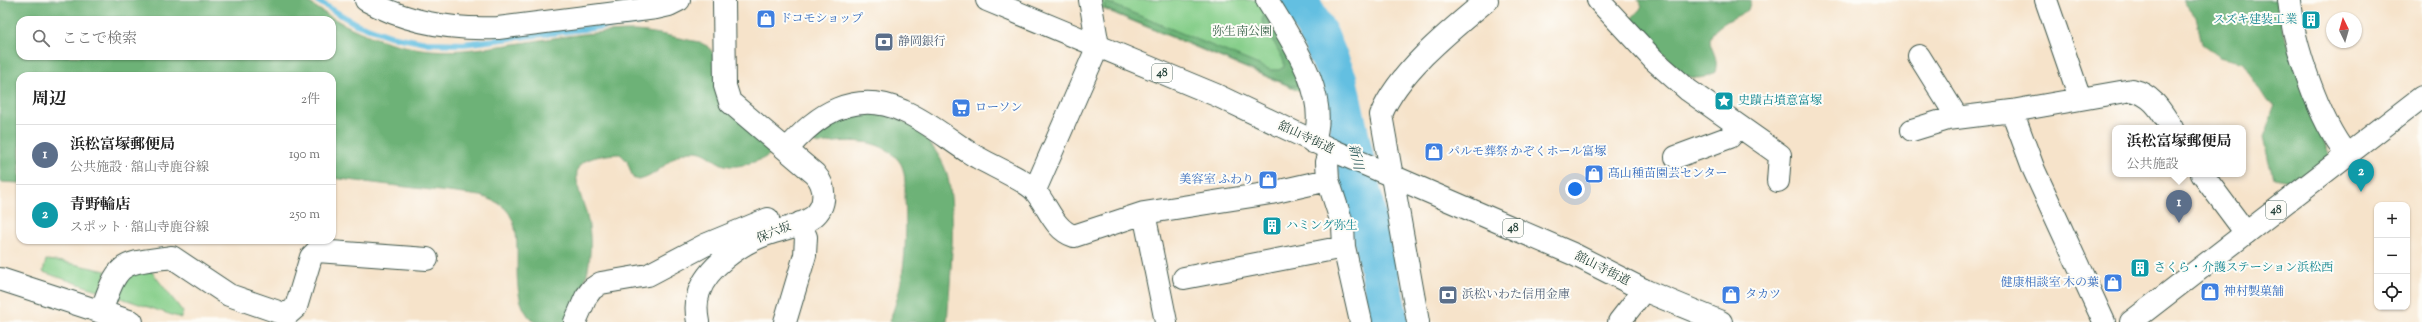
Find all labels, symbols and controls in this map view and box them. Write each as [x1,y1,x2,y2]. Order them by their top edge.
shop icon: ドコモショップ [755,8,777,30]
building icon: スズキ建装工業 [2300,9,2322,31]
place label: ドコモショップ [780,10,863,28]
place label: スズキ建装工業 [2213,11,2297,29]
north arrow [2326,12,2362,48]
search box [16,16,336,60]
park label: 弥生南公園 [1212,23,1272,41]
icon: search [30,27,52,49]
text: ここで検索 [62,29,137,50]
bank icon: 静岡銀行 [873,31,895,53]
place label: 静岡銀行 [898,33,946,51]
road number: 48 [1152,64,1172,82]
text: 周辺 [32,88,66,112]
place icon: 史蹟古墳意富塚 [1713,90,1735,112]
text: 2件 [301,91,320,109]
place label: 史蹟古墳意富塚 [1738,92,1822,110]
supermarket icon: ローソン [950,97,972,119]
place label: ローソン [975,99,1023,117]
street label: 舘山寺街道 [1275,117,1337,159]
popup [2112,125,2246,177]
text: 浜松富塚郵便局 [2126,132,2232,153]
text: 浜松富塚郵便局 [70,135,175,156]
shop icon: パルモ葬祭 かぞくホール富塚 [1423,141,1445,163]
water label: 新川 [1343,142,1367,174]
place label: パルモ葬祭 かぞくホール富塚 [1448,143,1606,161]
text: 1 [43,146,47,164]
text: 190 m [289,146,320,164]
text: 公共施設 [2126,156,2179,174]
text: 公共施設 · 舘山寺鹿谷線 [70,159,209,177]
pin: 2 [2348,159,2374,192]
shop icon: 髙山種苗園芸センター [1583,163,1605,185]
place label: 髙山種苗園芸センター [1608,165,1728,183]
shop icon: 美容室 ふわり [1257,169,1279,191]
place label: 美容室 ふわり [1179,171,1254,189]
your location [1565,179,1585,199]
pin: 1 [2166,190,2192,223]
text: 青野輪店 [70,195,130,216]
road number: 48 [2266,201,2286,219]
map controls [2374,202,2410,310]
button: + [2374,202,2410,238]
text: 2 [42,206,48,224]
text: 250 m [289,206,320,224]
building icon: ハミング弥生 [1261,215,1283,237]
place label: ハミング弥生 [1286,217,1358,235]
street label: 保六坂 [754,218,794,248]
text: スポット · 舘山寺鹿谷線 [70,219,209,237]
road number: 48 [1503,219,1523,237]
button: − [2374,238,2410,274]
street label: 舘山寺街道 [1571,247,1633,291]
building icon: さくら・介護ステーション浜松西 [2129,257,2151,279]
place label: さくら・介護ステーション浜松西 [2154,259,2333,277]
shop icon: 健康相談室 木の葉 [2102,272,2124,294]
place label: 健康相談室 木の葉 [2000,274,2099,292]
button: locate [2374,274,2410,310]
shop icon: 神村製菓舗 [2199,281,2221,303]
place label: 神村製菓舗 [2224,283,2284,301]
bank icon: 浜松いわた信用金庫 [1437,284,1459,306]
shop icon: タカツ [1720,284,1742,306]
place label: 浜松いわた信用金庫 [1462,286,1570,304]
place label: タカツ [1745,286,1781,304]

